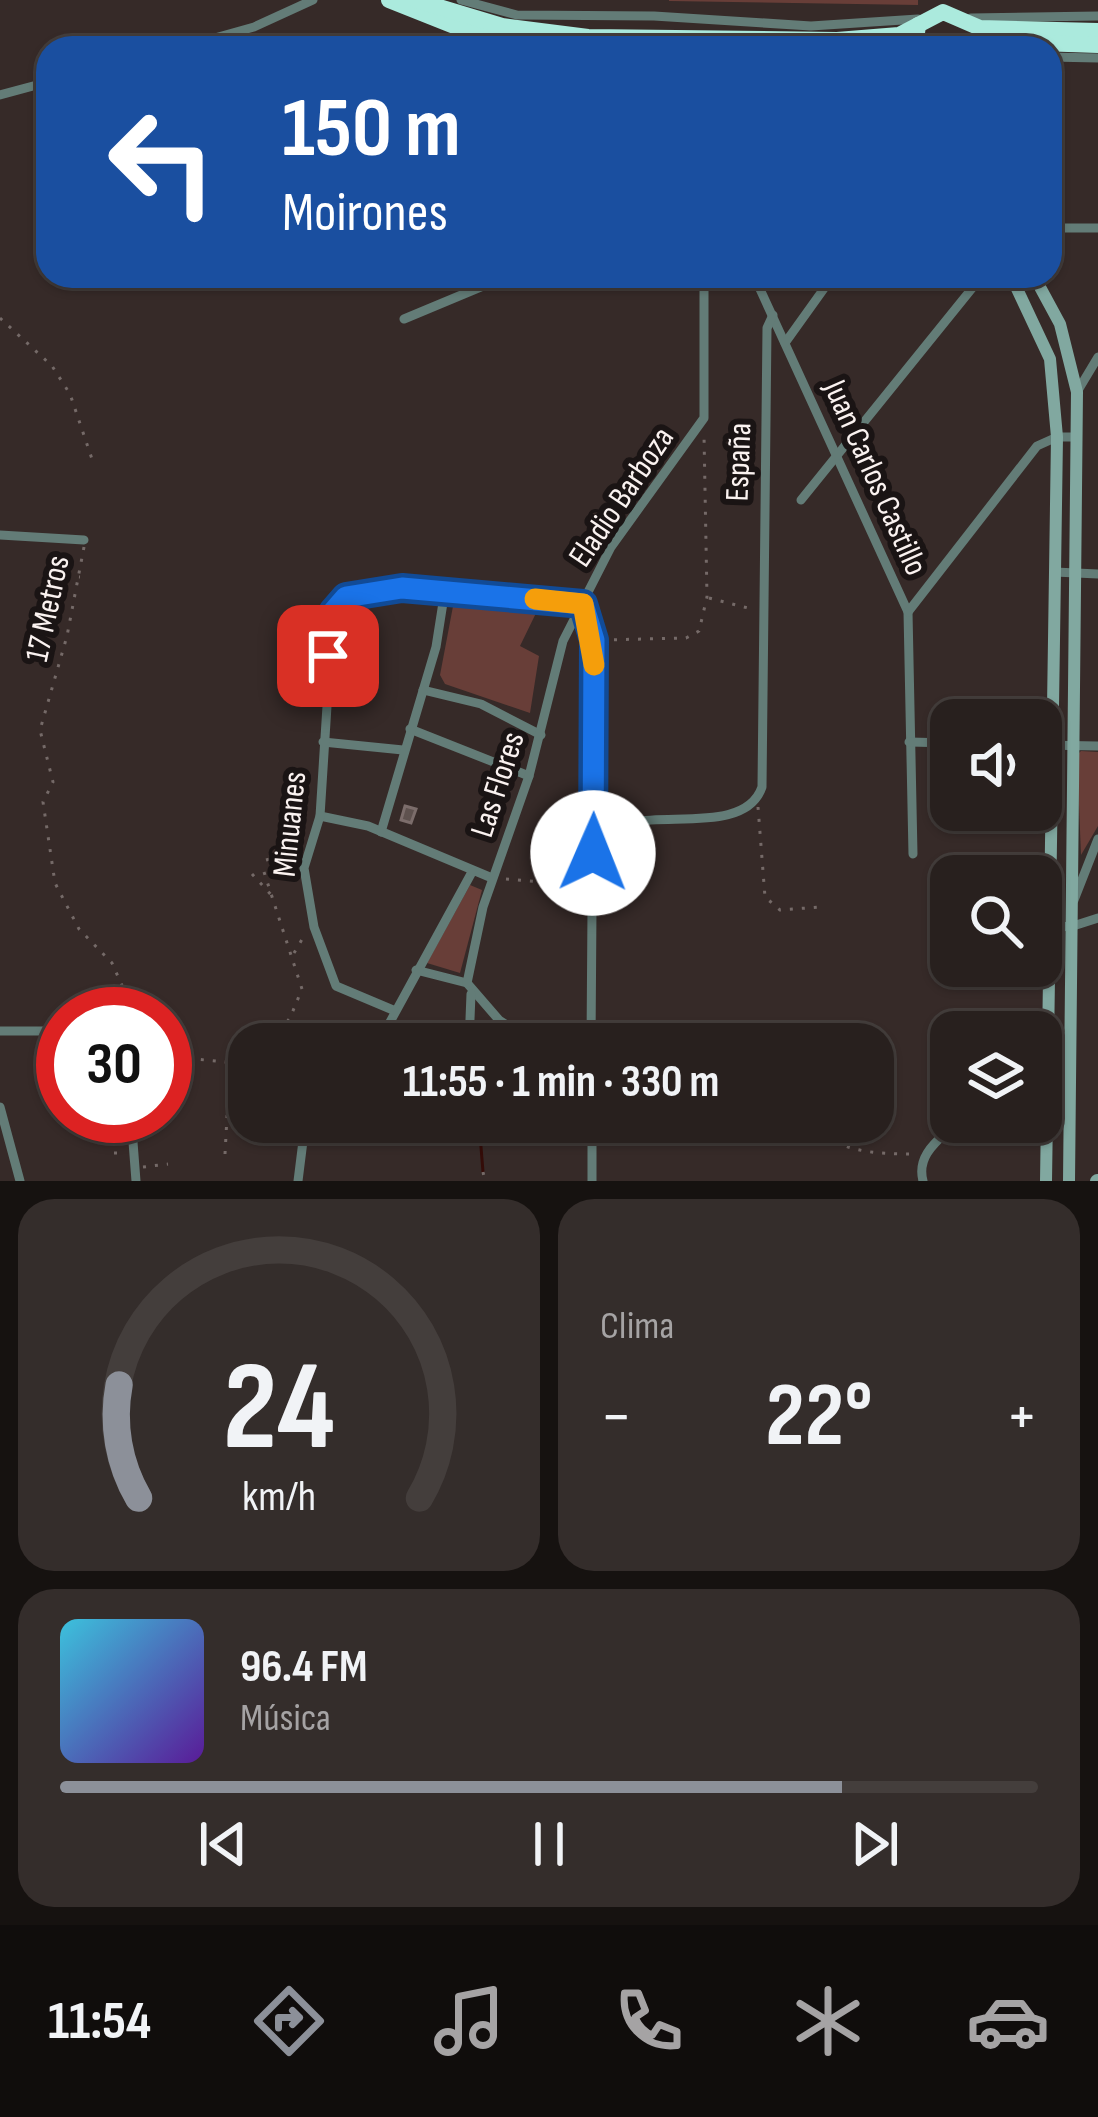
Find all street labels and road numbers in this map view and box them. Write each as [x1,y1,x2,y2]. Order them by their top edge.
street label: Juan Carlos Castillo [814,373,936,582]
street label: Eladio Barboza [560,420,683,575]
street label: España [718,422,760,502]
street label: 17 Metros [17,552,79,665]
street label: Las Flores [462,727,534,842]
street label: Minuanes [265,770,315,879]

